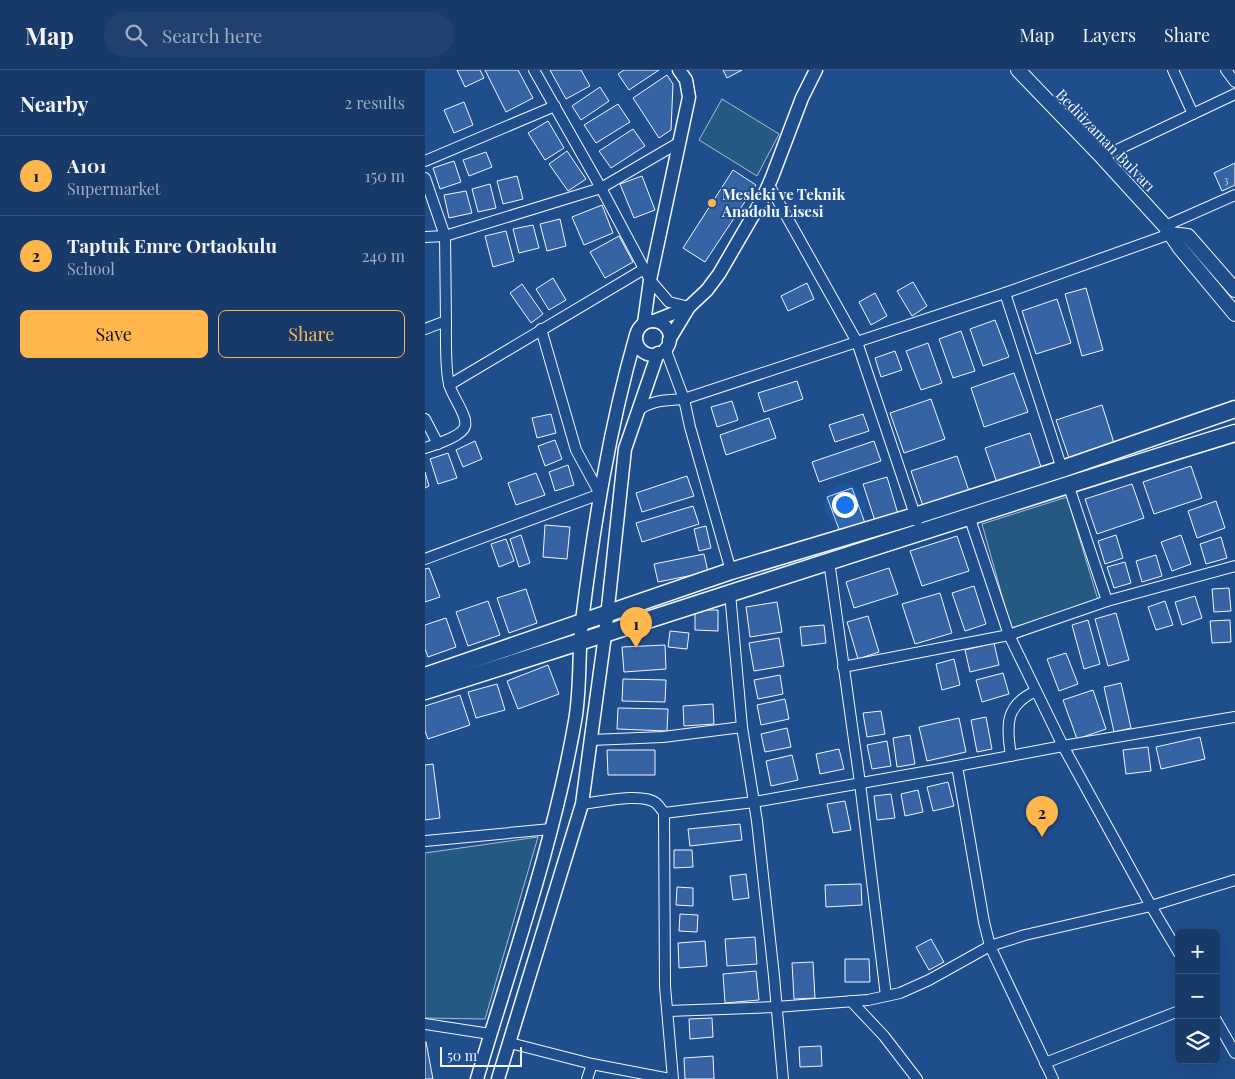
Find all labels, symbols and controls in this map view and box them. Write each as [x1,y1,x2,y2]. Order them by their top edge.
search box [104,12,454,57]
text: Map [25,19,74,51]
icon: search [122,21,150,49]
text: Search here [162,22,262,48]
text: Map [1019,23,1054,47]
text: Layers [1082,23,1136,47]
text: Share [1164,23,1210,47]
street label: Bediüzaman Bulvarı [1052,84,1160,196]
text: Nearby [20,89,89,117]
text: 2 results [345,92,405,113]
text: A101 [67,152,106,178]
text: 1 [33,165,39,186]
text: 150 m [365,165,405,186]
house number: 3 [1223,171,1229,187]
text: Supermarket [67,178,161,199]
place label: Mesleki ve Teknik Anadolu Lisesi [721,184,846,221]
marker: Mesleki ve Teknik Anadolu Lisesi [706,197,718,209]
text: Taptuk Emre Ortaokulu [67,232,277,258]
text: 2 [32,245,40,266]
text: 240 m [362,245,405,266]
text: School [67,258,115,279]
button: Save [20,310,208,358]
button: Share [218,310,405,358]
your location [832,492,858,518]
pin: 1 [620,607,652,648]
pin: 2 [1026,796,1058,837]
map controls [1175,929,1220,1064]
button: + [1175,929,1220,974]
button: − [1175,974,1220,1019]
button: layers [1175,1019,1220,1064]
scale bar [440,1044,523,1067]
text: 50 m [447,1046,477,1065]

